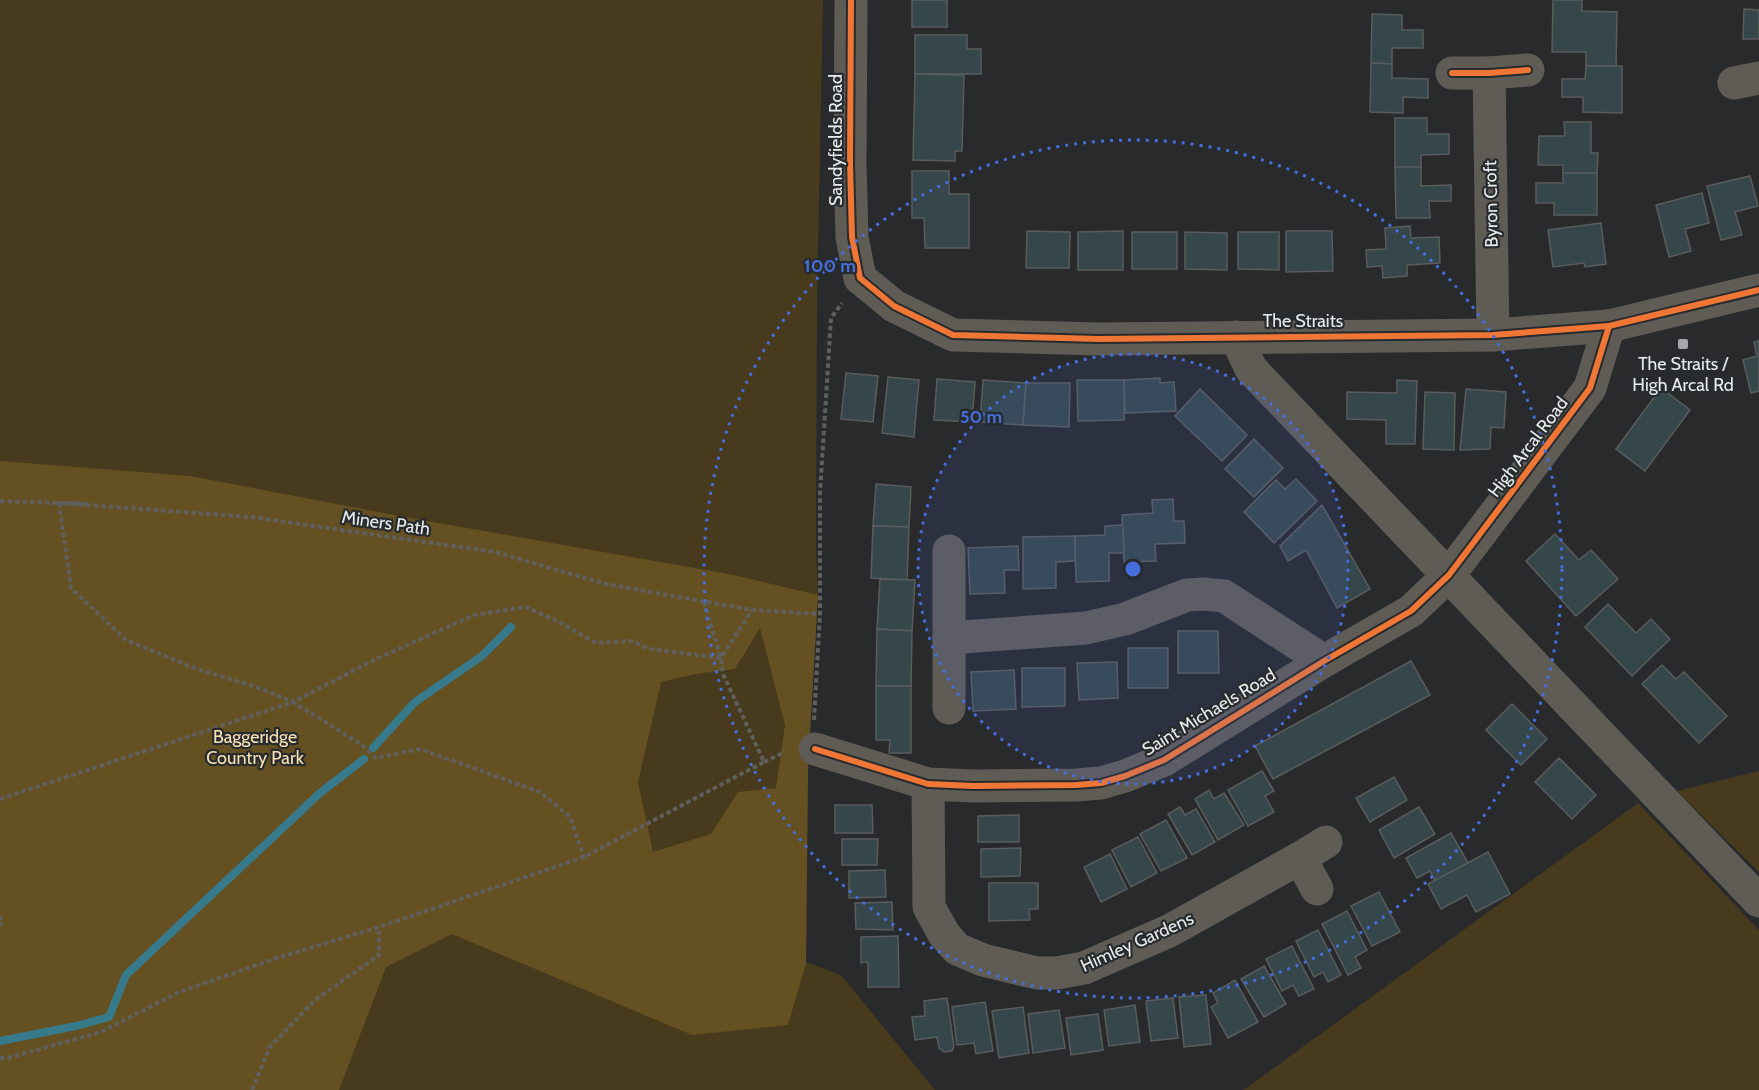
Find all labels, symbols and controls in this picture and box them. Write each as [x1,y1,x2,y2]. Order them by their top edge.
street label: Sandyfields Road [825,74,847,206]
street label: Byron Croft [1479,160,1503,248]
text: 100 m [804,255,856,277]
street label: The Straits [1263,310,1343,332]
marker: The Straits / High Arcal Rd [1676,337,1690,351]
place label: The Straits / High Arcal Rd [1632,353,1734,396]
street label: High Arcal Road [1483,393,1573,501]
text: 50 m [960,406,1002,428]
street label: Miners Path [340,506,432,540]
centre of rings [1123,559,1143,579]
street label: Saint Michaels Road [1138,663,1280,761]
park label: Baggeridge Country Park [206,726,305,769]
street label: Himley Gardens [1077,907,1197,977]

